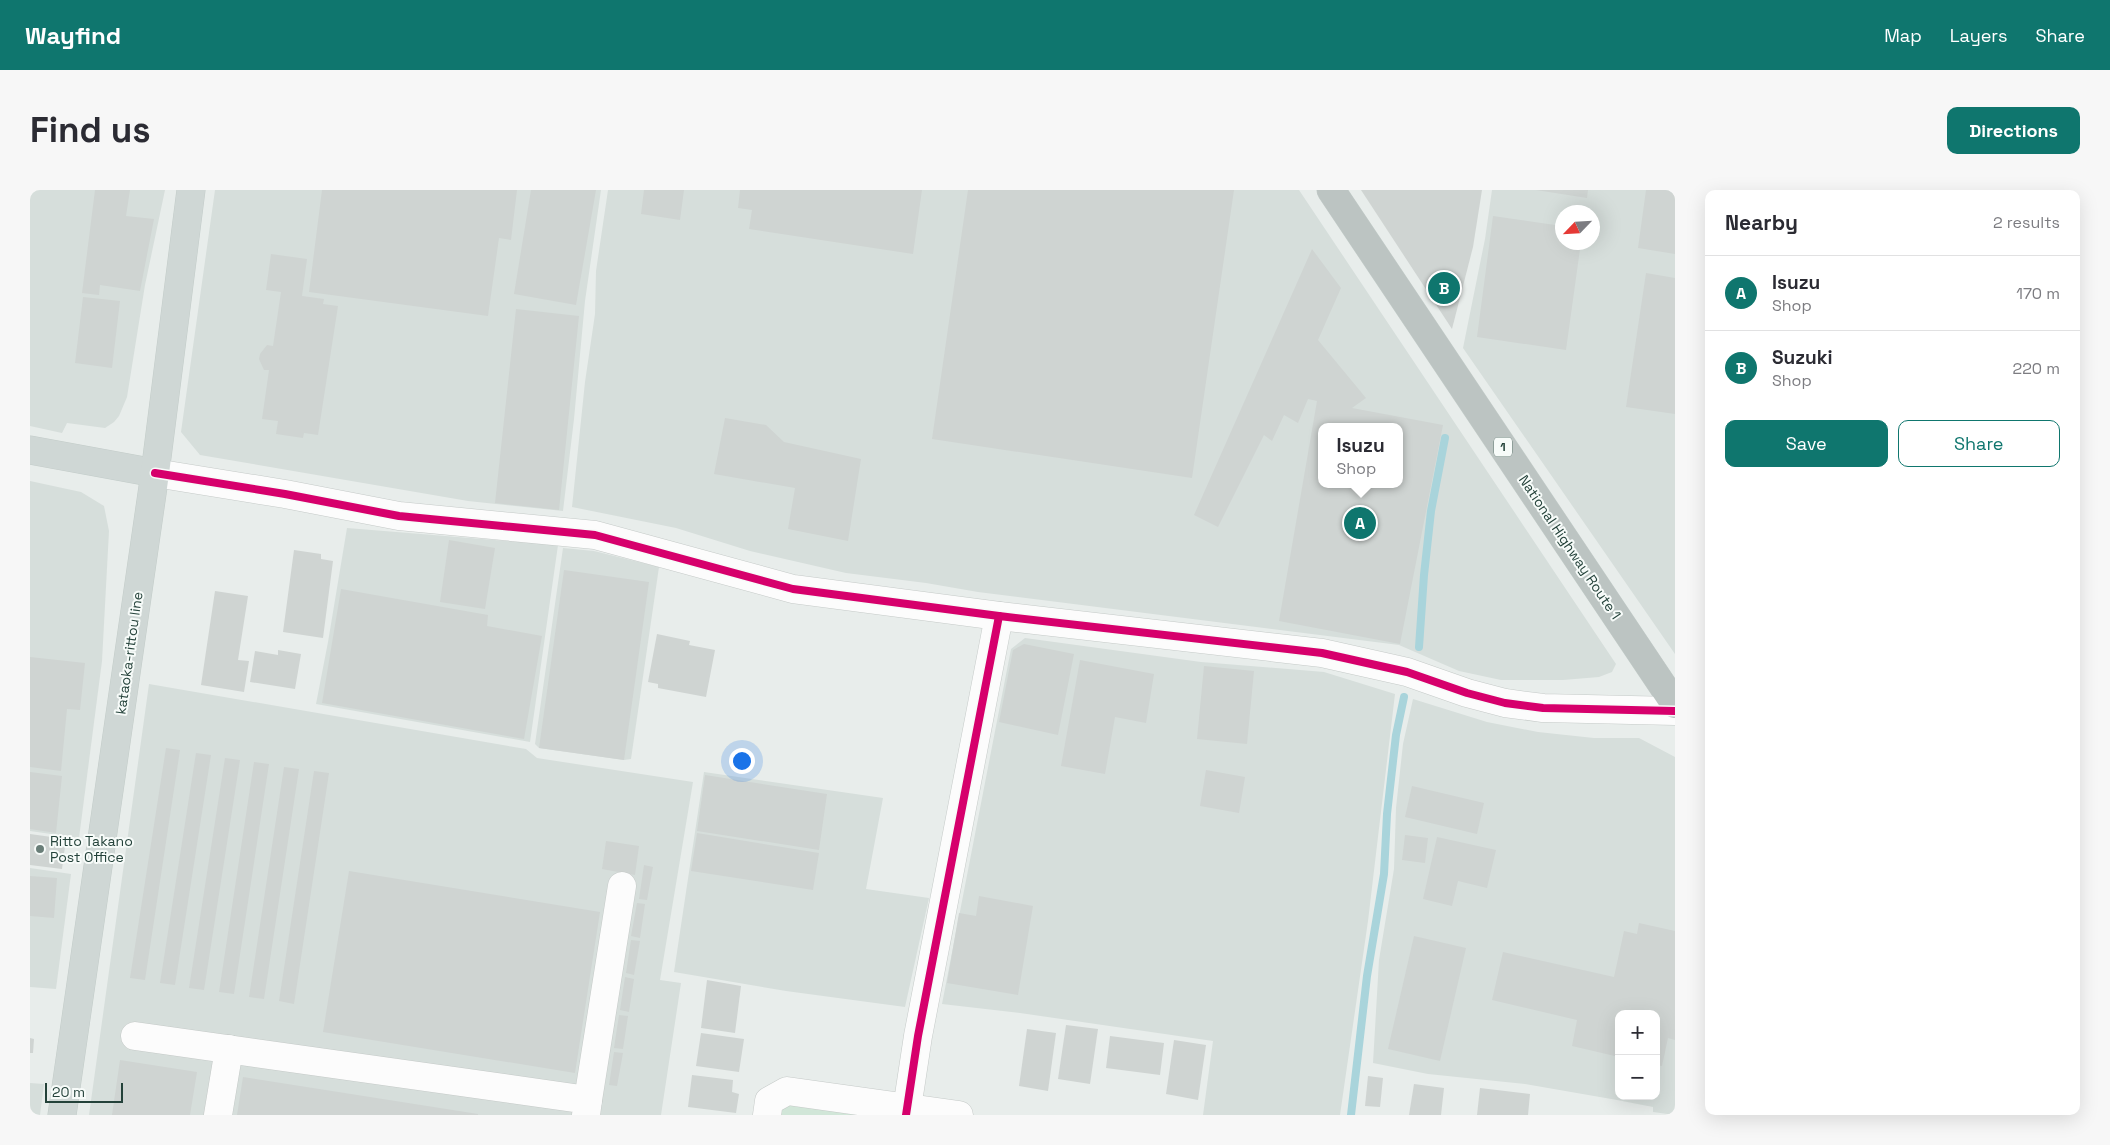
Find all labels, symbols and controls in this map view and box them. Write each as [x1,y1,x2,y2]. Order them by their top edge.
text: Wayfind [25,20,121,51]
text: Map [1884,24,1922,47]
text: Layers [1950,24,2007,47]
text: Share [2035,24,2085,47]
button: Directions [1947,107,2080,154]
text: Find us [30,108,151,152]
north arrow [1555,205,1600,250]
text: Nearby [1725,209,1798,236]
text: 2 results [1993,212,2060,233]
pin: B [1428,269,1460,307]
text: Isuzu [1772,270,1820,295]
text: A [1736,283,1746,304]
text: 170 m [2016,283,2060,304]
text: Shop [1772,295,1812,316]
text: Suzuki [1772,345,1833,370]
text: B [1736,358,1746,379]
text: 220 m [2013,358,2060,379]
text: Shop [1772,370,1812,391]
button: Save [1725,420,1888,467]
button: Share [1898,420,2060,467]
popup [1318,423,1403,488]
text: Isuzu [1336,433,1385,458]
road number: 1 [1494,438,1512,456]
text: Shop [1336,458,1376,479]
street label: National Highway Route 1 [1515,471,1625,623]
pin: A [1344,504,1376,542]
street label: kataoka-rittou line [111,590,147,716]
your location [729,748,755,774]
place label: Ritto Takano Post Office [50,832,133,866]
marker: Ritto Takano Post Office [34,843,46,855]
map controls [1615,1010,1660,1100]
button: + [1615,1010,1660,1055]
button: − [1615,1055,1660,1100]
scale bar [45,1080,122,1103]
text: 20 m [52,1083,85,1101]

